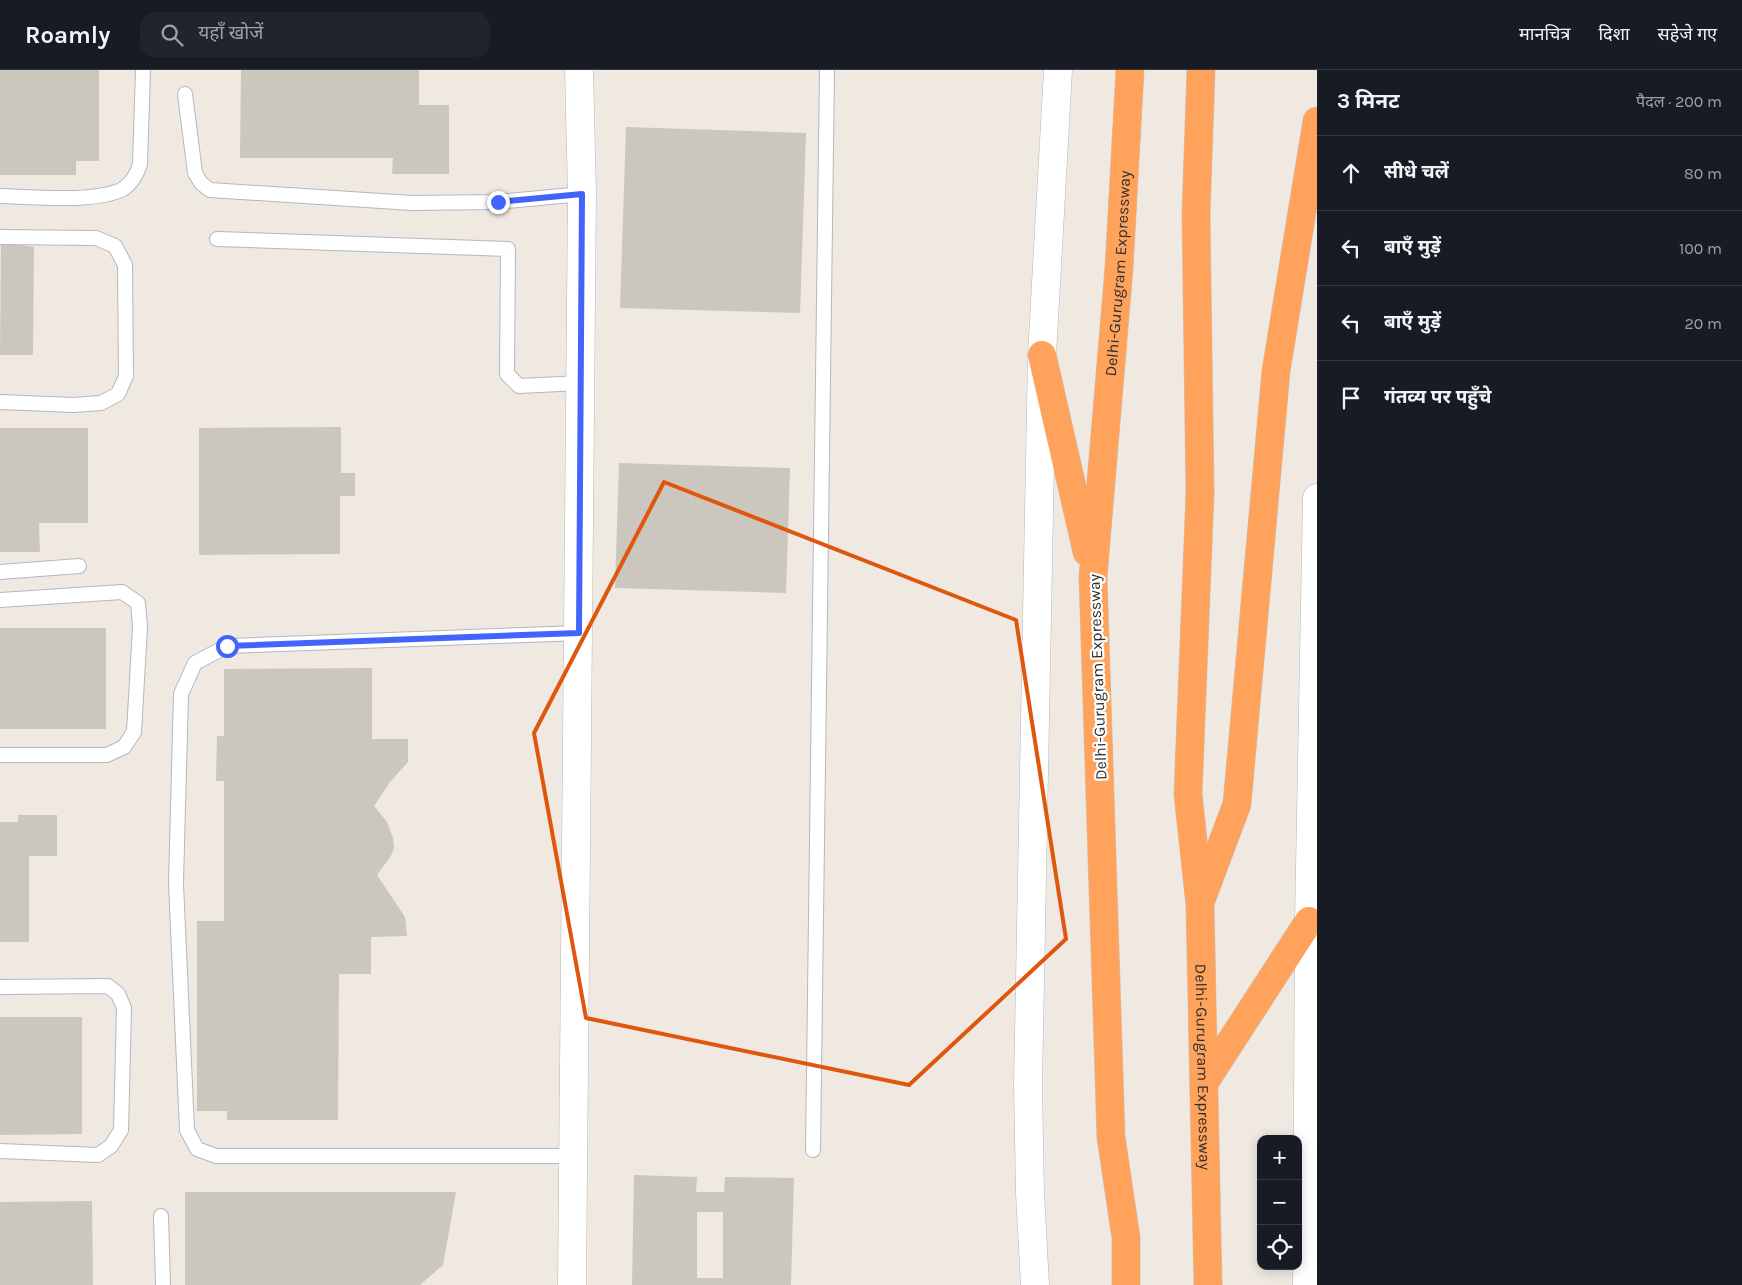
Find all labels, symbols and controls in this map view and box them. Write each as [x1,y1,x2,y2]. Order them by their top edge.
search box [140,12,490,57]
text: Roamly [25,21,110,49]
icon: search [158,21,186,49]
text: यहाँ खोजें [198,22,263,44]
text: मानचित्र [1519,23,1570,45]
text: दिशा [1598,23,1630,45]
text: सहेजे गए [1658,23,1717,45]
text: 3 मिनट [1337,89,1399,113]
text: पैदल · 200 m [1636,92,1722,111]
icon: ahead [1337,159,1365,187]
text: सीधे चलें [1384,161,1449,183]
text: 80 m [1684,164,1722,183]
street label: Delhi-Gurugram Expressway [1101,169,1134,377]
route end [487,191,510,214]
icon: left [1337,234,1365,262]
text: बाएँ मुड़ें [1384,236,1441,258]
text: 100 m [1679,239,1722,258]
icon: left [1337,309,1365,337]
text: बाएँ मुड़ें [1384,311,1441,333]
text: 20 m [1684,314,1722,333]
icon: arrive [1337,384,1365,412]
text: गंतव्य पर पहुँचे [1384,386,1491,408]
street label: Delhi-Gurugram Expressway [1084,573,1111,780]
route start [216,635,239,658]
street label: Delhi-Gurugram Expressway [1191,964,1215,1171]
map controls [1257,1135,1302,1270]
button: + [1257,1135,1302,1180]
button: − [1257,1180,1302,1225]
button: locate [1257,1225,1302,1270]

